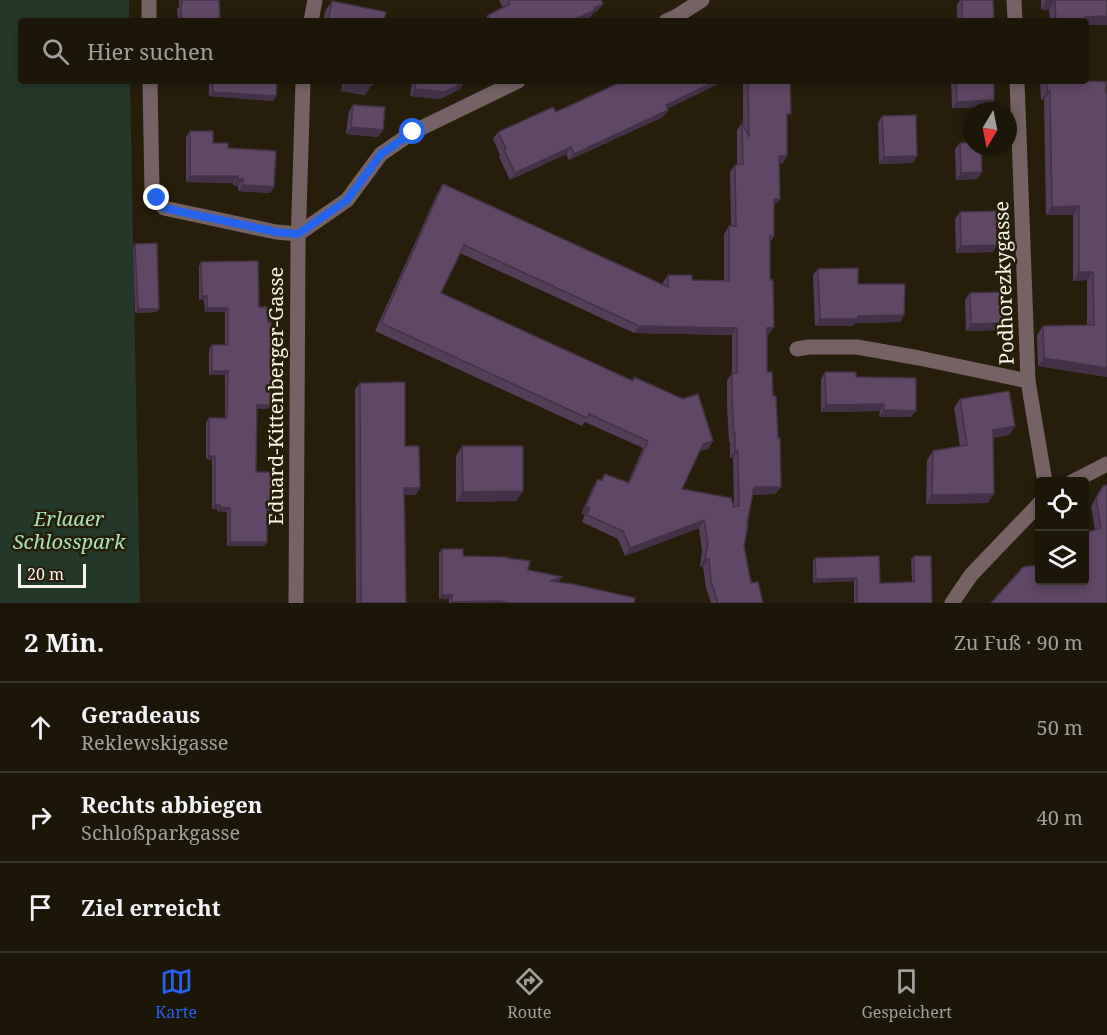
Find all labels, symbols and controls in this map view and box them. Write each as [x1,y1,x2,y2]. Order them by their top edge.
search box [18,18,1089,84]
icon: search [39,35,72,68]
text: Hier suchen [87,36,214,66]
north arrow [963,102,1017,156]
route start [399,118,425,144]
route end [143,184,169,210]
street label: Podhorezkygasse [987,200,1020,366]
street label: Eduard-Kittenberger-Gasse [262,267,289,525]
map controls [1035,477,1089,585]
button: locate [1035,477,1089,531]
park label: Erlaaer Schlosspark [13,505,126,555]
button: layers [1035,531,1089,585]
scale bar [18,561,86,588]
text: 20 m [27,563,64,585]
text: 2 Min. [24,624,104,660]
text: Zu Fuß · 90 m [954,629,1083,656]
text: Geradeaus [81,699,200,729]
icon: ahead [24,711,57,744]
text: 50 m [1037,714,1083,741]
text: Reklewskigasse [81,729,229,756]
text: Rechts abbiegen [81,789,262,819]
icon: right [24,801,57,834]
text: 40 m [1037,804,1083,831]
text: Schloßparkgasse [81,819,240,846]
icon: arrive [24,891,57,924]
text: Ziel erreicht [81,892,221,922]
tab: Karte [155,965,197,1023]
tab: Route [507,965,551,1023]
tab: Gespeichert [861,965,952,1023]

